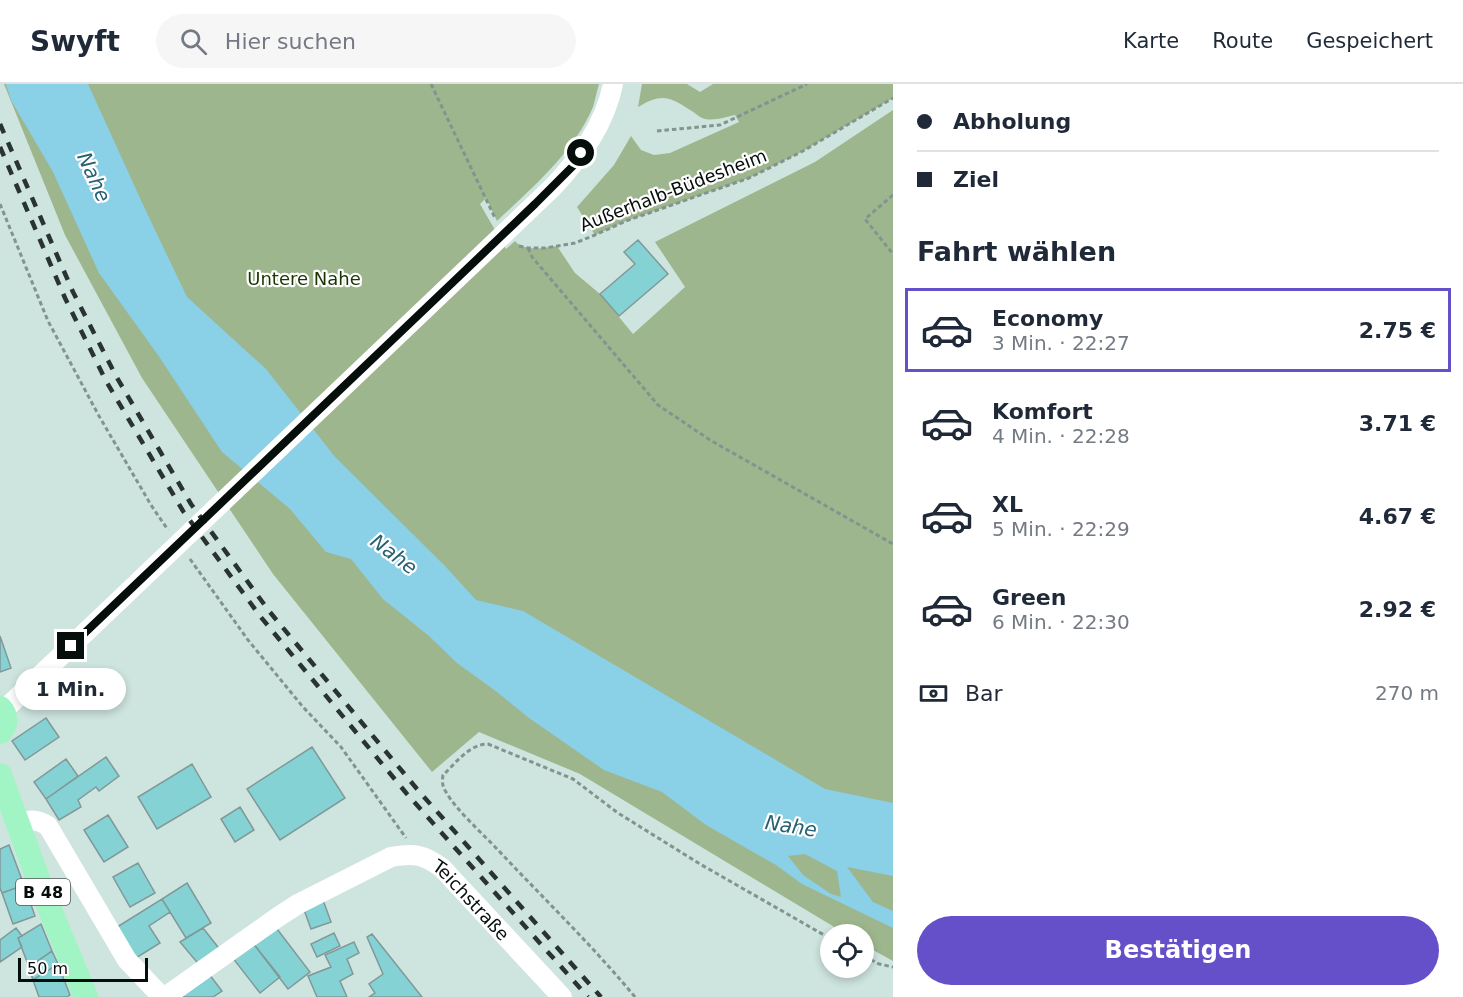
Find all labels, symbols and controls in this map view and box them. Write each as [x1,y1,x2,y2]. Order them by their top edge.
search box [156,14,576,68]
text: Swyft [30,25,120,58]
icon: search [177,25,210,58]
text: Hier suchen [225,29,356,54]
text: Karte [1123,29,1179,53]
text: Route [1212,29,1273,53]
text: Gespeichert [1306,29,1433,53]
text: Abholung [953,109,1071,134]
route start [567,139,594,166]
street label: Außerhalb-Büdesheim [577,145,769,235]
water label: Nahe [72,148,116,206]
text: Ziel [953,167,999,192]
text: Fahrt wählen [917,236,1116,267]
park label: Untere Nahe [247,268,361,289]
icon: car [920,303,974,357]
text: Economy [992,306,1103,331]
text: 2.75 € [1359,318,1436,343]
text: 3 Min. · 22:27 [992,331,1130,355]
icon: car [920,396,974,450]
text: Komfort [992,399,1093,424]
text: 3.71 € [1359,411,1436,436]
text: 4 Min. · 22:28 [992,424,1130,448]
icon: car [920,489,974,543]
text: XL [992,492,1023,517]
text: 4.67 € [1359,504,1436,529]
text: 5 Min. · 22:29 [992,517,1130,541]
water label: Nahe [366,529,422,579]
icon: car [920,582,974,636]
text: Green [992,585,1066,610]
text: 2.92 € [1359,597,1436,622]
text: 6 Min. · 22:30 [992,610,1130,634]
route end [57,632,84,659]
callout: 1 Min. [16,667,127,709]
text: 1 Min. [36,677,105,701]
icon: cash [917,677,950,710]
text: Bar [965,681,1003,706]
text: 270 m [1375,681,1439,705]
water label: Nahe [763,810,819,842]
street label: Teichstraße [428,854,514,944]
road number: B 48 [16,879,70,905]
button: Bestätigen [917,916,1439,985]
map controls [820,924,874,978]
button: locate [820,924,874,978]
scale bar [18,955,148,982]
text: 50 m [27,959,68,978]

